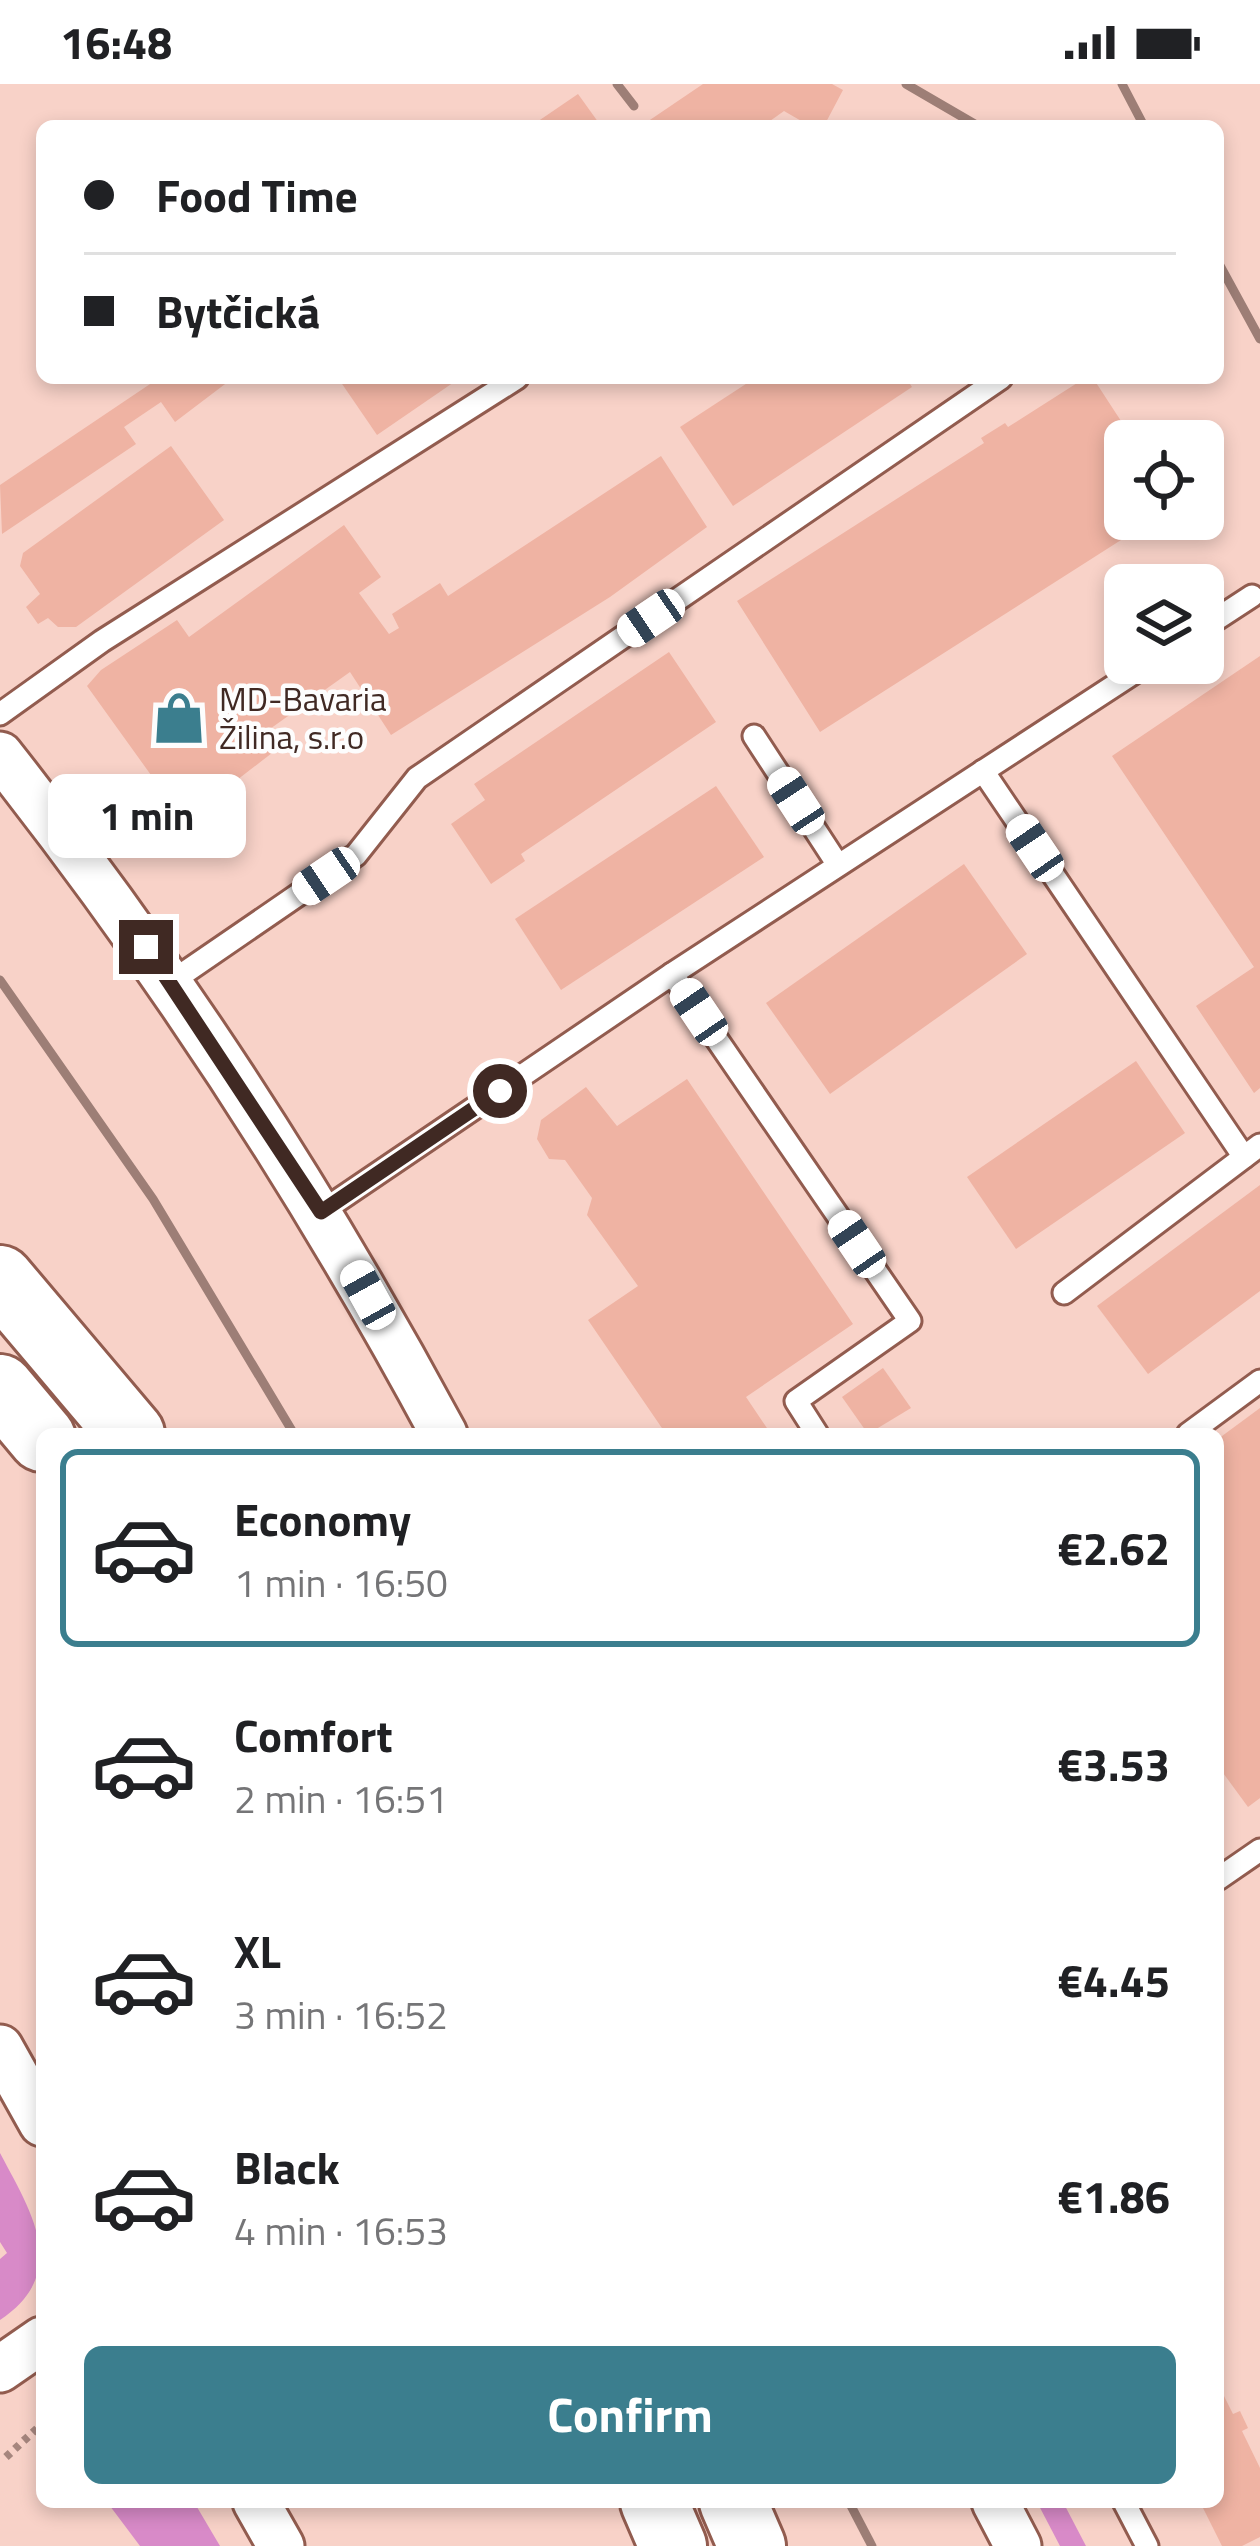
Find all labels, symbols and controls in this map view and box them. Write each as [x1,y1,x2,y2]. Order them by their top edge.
text: 16:48 [60,8,172,76]
text: Food Time [156,161,358,229]
text: Bytčická [156,277,320,345]
map controls [1104,420,1224,684]
button: locate [1104,420,1224,540]
button: layers [1104,564,1224,684]
car [611,583,691,653]
place label: MD-Bavaria Žilina, s.r.o [219,674,386,762]
shop icon: MD-Bavaria Žilina, s.r.o [150,689,208,747]
car [761,761,831,841]
callout: 1 min [47,773,245,857]
text: 1 min [100,786,194,845]
car [1000,808,1070,888]
car [286,841,366,911]
route end [119,920,173,974]
car [664,972,734,1052]
route start [473,1064,527,1118]
car [822,1204,892,1284]
car [335,1255,401,1335]
text: Economy [234,1485,411,1553]
icon: car [90,1494,198,1602]
text: €2.62 [1058,1514,1170,1582]
text: 1 min · 16:50 [234,1553,448,1612]
text: Comfort [234,1701,393,1769]
icon: car [90,1710,198,1818]
text: €3.53 [1058,1730,1170,1798]
text: 2 min · 16:51 [234,1769,448,1828]
text: XL [234,1917,281,1985]
icon: car [90,1926,198,2034]
text: €4.45 [1058,1946,1170,2014]
text: 3 min · 16:52 [234,1985,448,2044]
text: Black [234,2133,340,2201]
icon: car [90,2142,198,2250]
text: €1.86 [1058,2162,1170,2230]
text: 4 min · 16:53 [234,2201,448,2260]
button: Confirm [84,2346,1176,2484]

